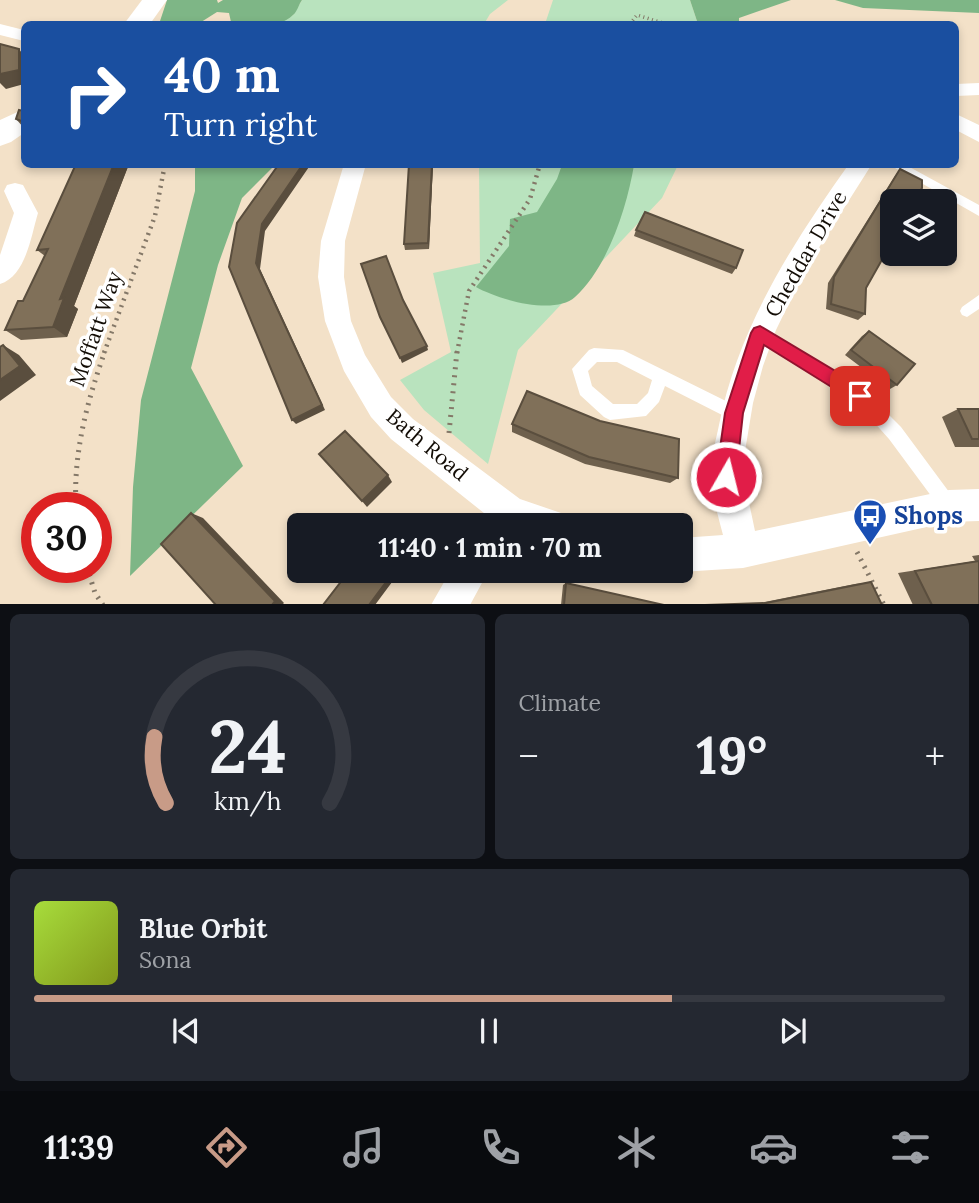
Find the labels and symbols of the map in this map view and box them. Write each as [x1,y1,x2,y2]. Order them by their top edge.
street label: Cheddar Drive [758,186,853,322]
street label: Moffatt Way [63,268,128,390]
pin [830,366,890,426]
street label: Bath Road [381,403,474,487]
position arrow [689,440,763,514]
speed limit sign: 30 [21,492,112,583]
bus stop icon: Shops [851,497,889,546]
place label: Shops [894,500,963,531]

